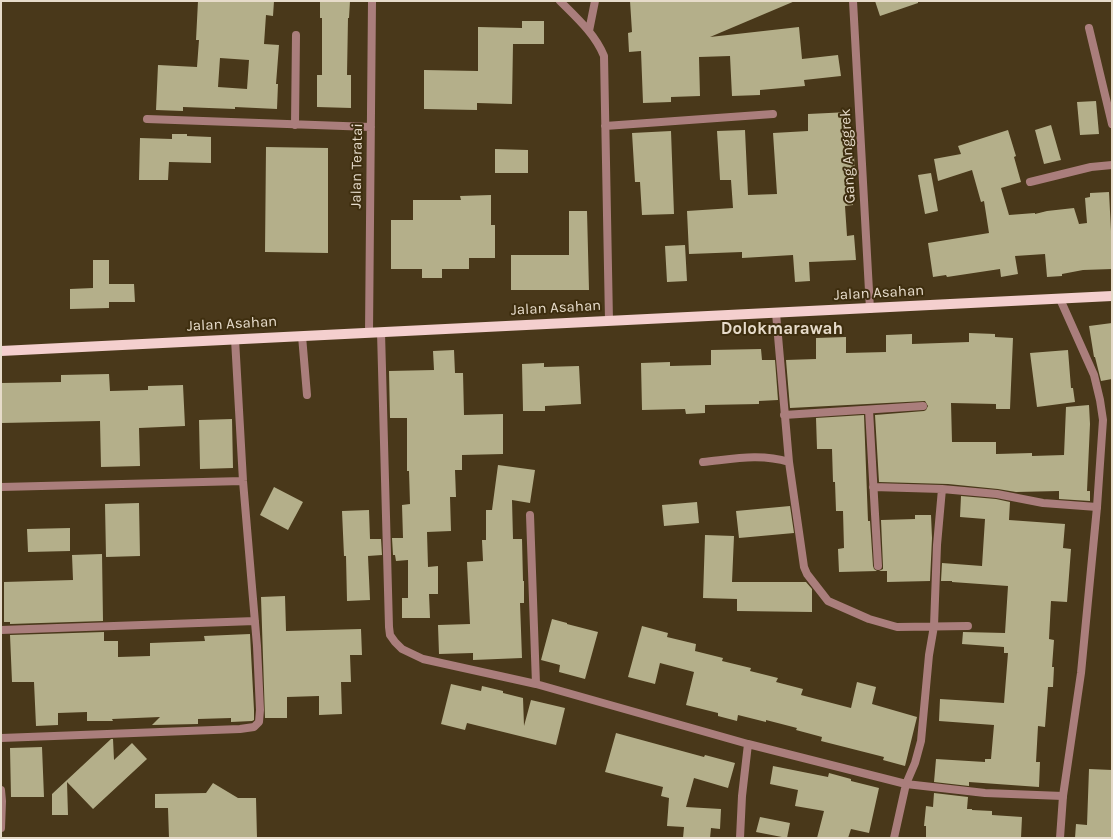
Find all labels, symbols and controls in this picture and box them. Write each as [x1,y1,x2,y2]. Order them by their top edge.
street label: Gang Anggrek [837,108,859,204]
street label: Jalan Teratai [347,123,367,209]
street label: Jalan Asahan [833,282,925,304]
street label: Jalan Asahan [510,297,602,319]
street label: Jalan Asahan [186,313,278,335]
district label: Dolokmarawah [721,319,843,339]

